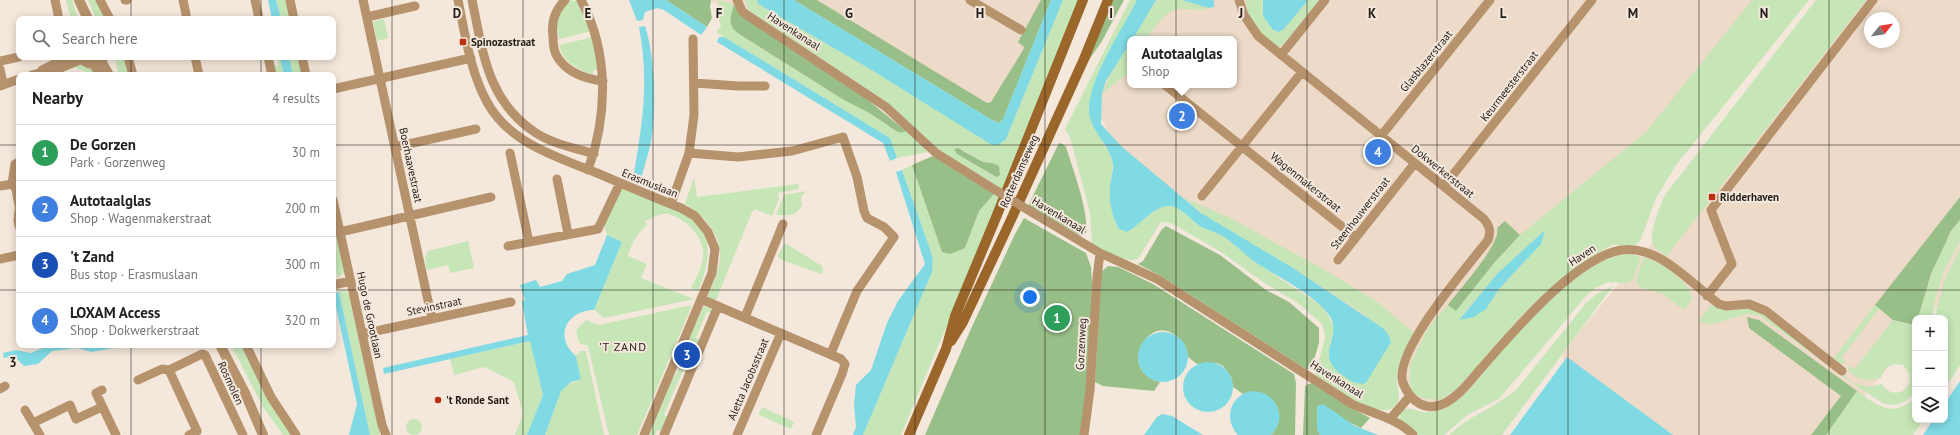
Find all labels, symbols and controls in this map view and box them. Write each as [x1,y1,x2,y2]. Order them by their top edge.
text: D [453,5,461,22]
text: E [585,5,592,22]
text: F [716,5,723,22]
text: G [845,5,853,22]
text: H [976,5,984,22]
text: I [1109,5,1113,22]
text: J [1238,5,1243,22]
text: K [1368,5,1376,22]
text: L [1500,5,1507,22]
text: M [1628,5,1638,22]
text: N [1760,5,1768,22]
street label: Havenkanaal [765,9,824,54]
north arrow [1864,12,1900,48]
search box [16,16,336,60]
icon: search [30,27,52,49]
street label: Glasblazerstraat [1397,27,1455,95]
text: Search here [62,29,138,48]
place label: Spinozastraat [471,35,535,49]
popup [1127,36,1237,88]
marker: Spinozastraat [458,37,468,47]
text: Autotaalglas [1141,44,1223,63]
street label: Keurmeesterstraat [1477,48,1541,124]
text: Shop [1141,63,1169,80]
text: Nearby [32,87,83,109]
text: 4 results [272,90,320,107]
pin: 2 [1169,101,1195,131]
street label: Boerhaavestraat [396,126,426,204]
street label: Rotterdamseweg [997,132,1041,210]
text: De Gorzen [70,135,136,154]
pin: 4 [1365,137,1391,167]
street label: Dokwerkerstraat [1409,141,1477,201]
text: 1 [41,144,49,161]
text: 30 m [292,144,320,161]
street label: Wagenmakerstraat [1268,149,1345,215]
text: Park · Gorzenweg [70,154,165,171]
street label: Erasmuslaan [620,165,680,201]
street label: Steenhouwerstraat [1327,174,1393,252]
place label: Ridderhaven [1720,190,1779,204]
text: Autotaalglas [70,191,151,210]
marker: Ridderhaven [1707,192,1717,202]
street label: Havenkanaal [1029,193,1089,237]
text: 2 [41,200,49,217]
text: 200 m [285,200,320,217]
text: Shop · Wagenmakerstraat [70,210,211,227]
street label: Haven [1566,241,1598,269]
text: 't Zand [70,247,114,266]
text: 3 [41,256,49,273]
text: 300 m [285,256,320,273]
text: Bus stop · Erasmuslaan [70,266,198,283]
street label: Hugo de Grootlaan [354,270,386,360]
your location [1020,287,1040,307]
street label: Stevinstraat [405,293,463,319]
text: LOXAM Access [70,303,160,322]
pin: 1 [1044,303,1070,333]
text: 4 [41,312,49,329]
text: 320 m [285,312,320,329]
map controls [1912,315,1948,423]
button: + [1912,315,1948,351]
street label: Gorzenweg [1073,318,1089,370]
text: Shop · Dokwerkerstraat [70,322,199,339]
street label: Aletta Jacobsstraat [724,336,772,422]
district label: 'T ZAND [599,339,647,354]
pin: 3 [674,340,700,370]
button: − [1912,351,1948,387]
text: 3 [9,354,17,371]
street label: Havenkanaal [1308,357,1367,401]
street label: Rosmolen [215,359,247,407]
button: layers [1912,387,1948,423]
place label: 't Ronde Sant [446,393,509,407]
marker: 't Ronde Sant [433,395,443,405]

